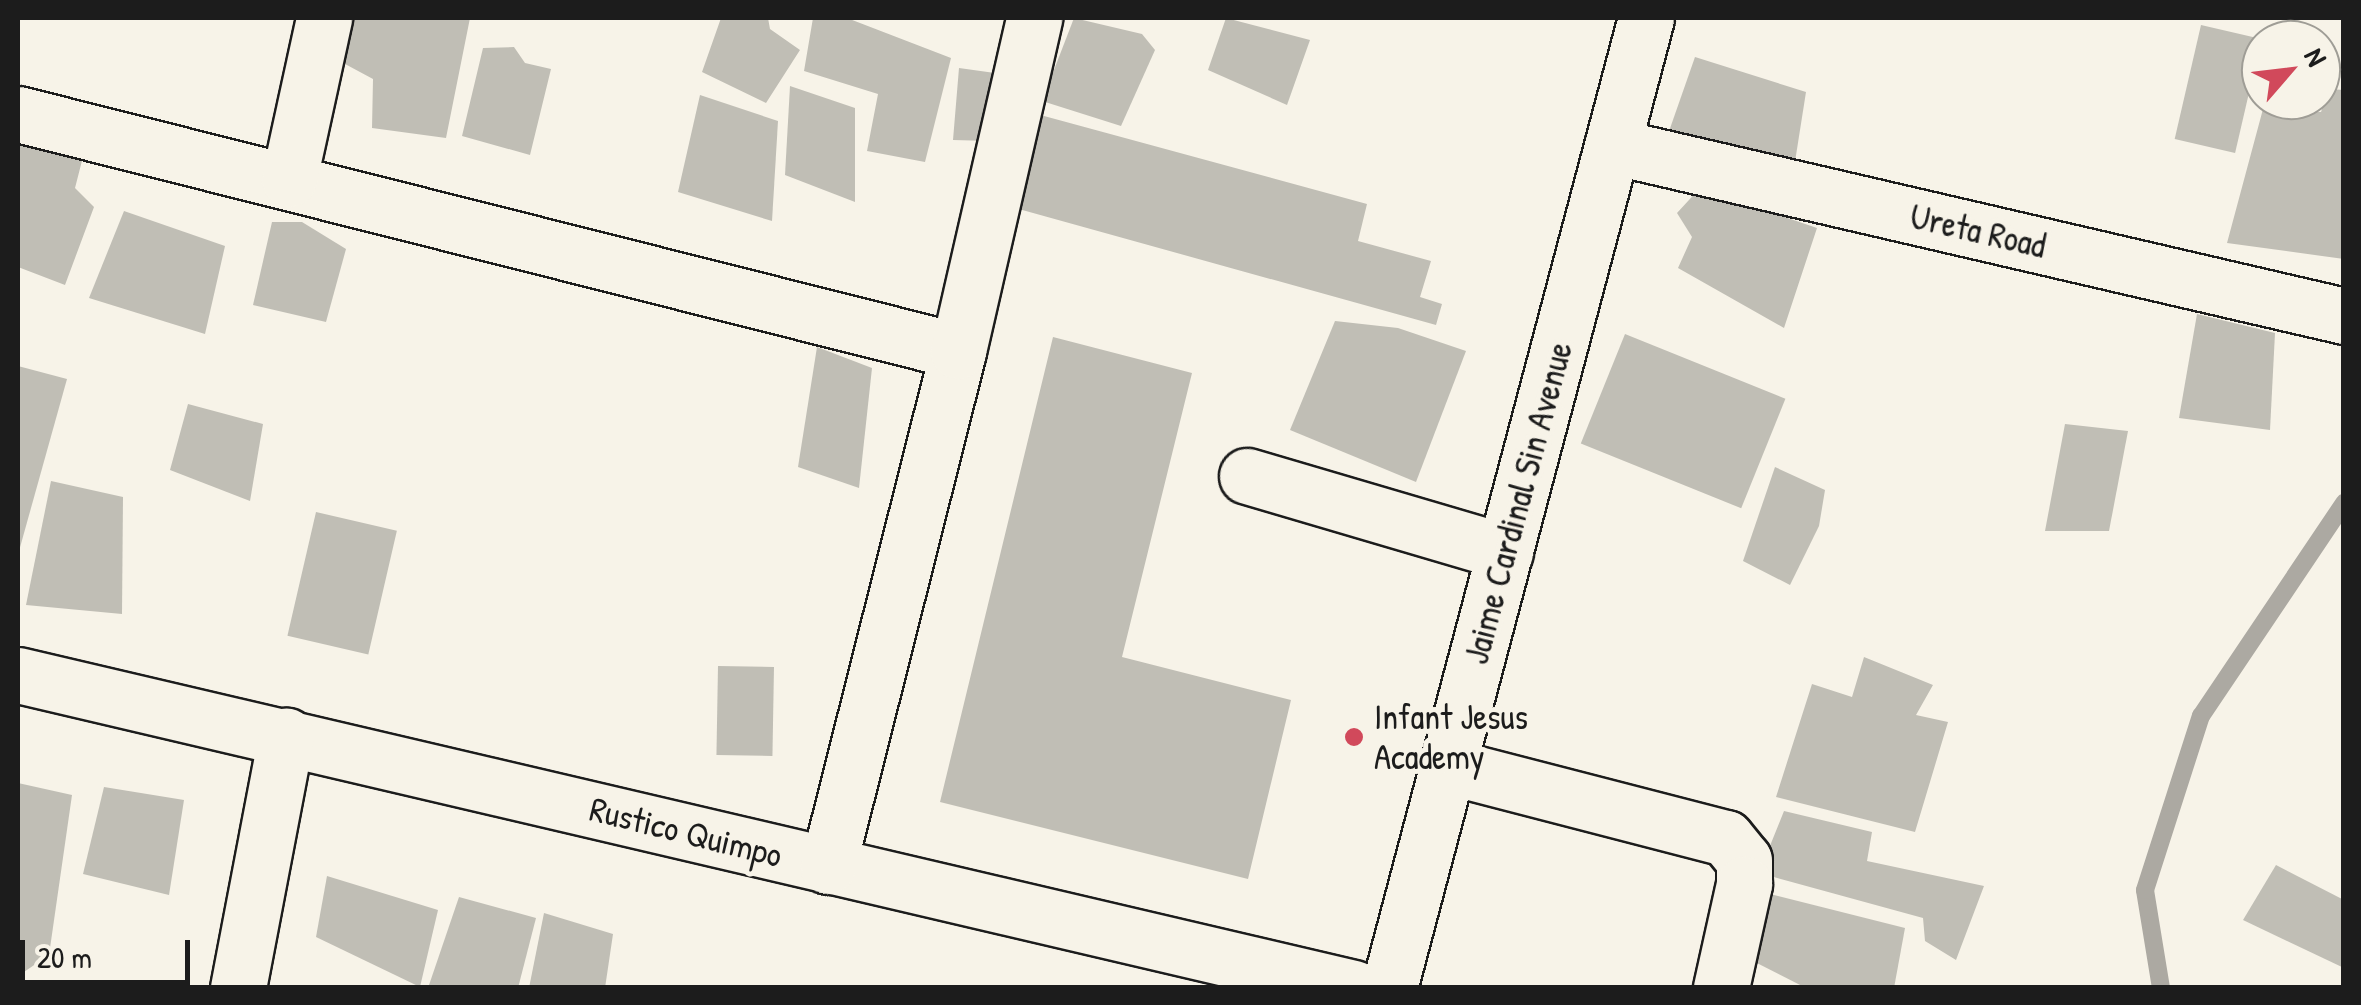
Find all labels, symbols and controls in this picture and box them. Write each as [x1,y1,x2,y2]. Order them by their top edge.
north arrow [2241,20,2341,120]
text: N [2295,41,2336,72]
street label: Ureta Road [1906,195,2050,267]
street label: Jaime Cardinal Sin Avenue [1455,337,1581,669]
place label: Infant Jesus Academy [1374,696,1528,778]
marker: Infant Jesus Academy [1343,726,1365,748]
street label: Rustico Quimpo [586,788,786,876]
scale bar [25,920,195,982]
text: 20 m [37,937,92,977]

